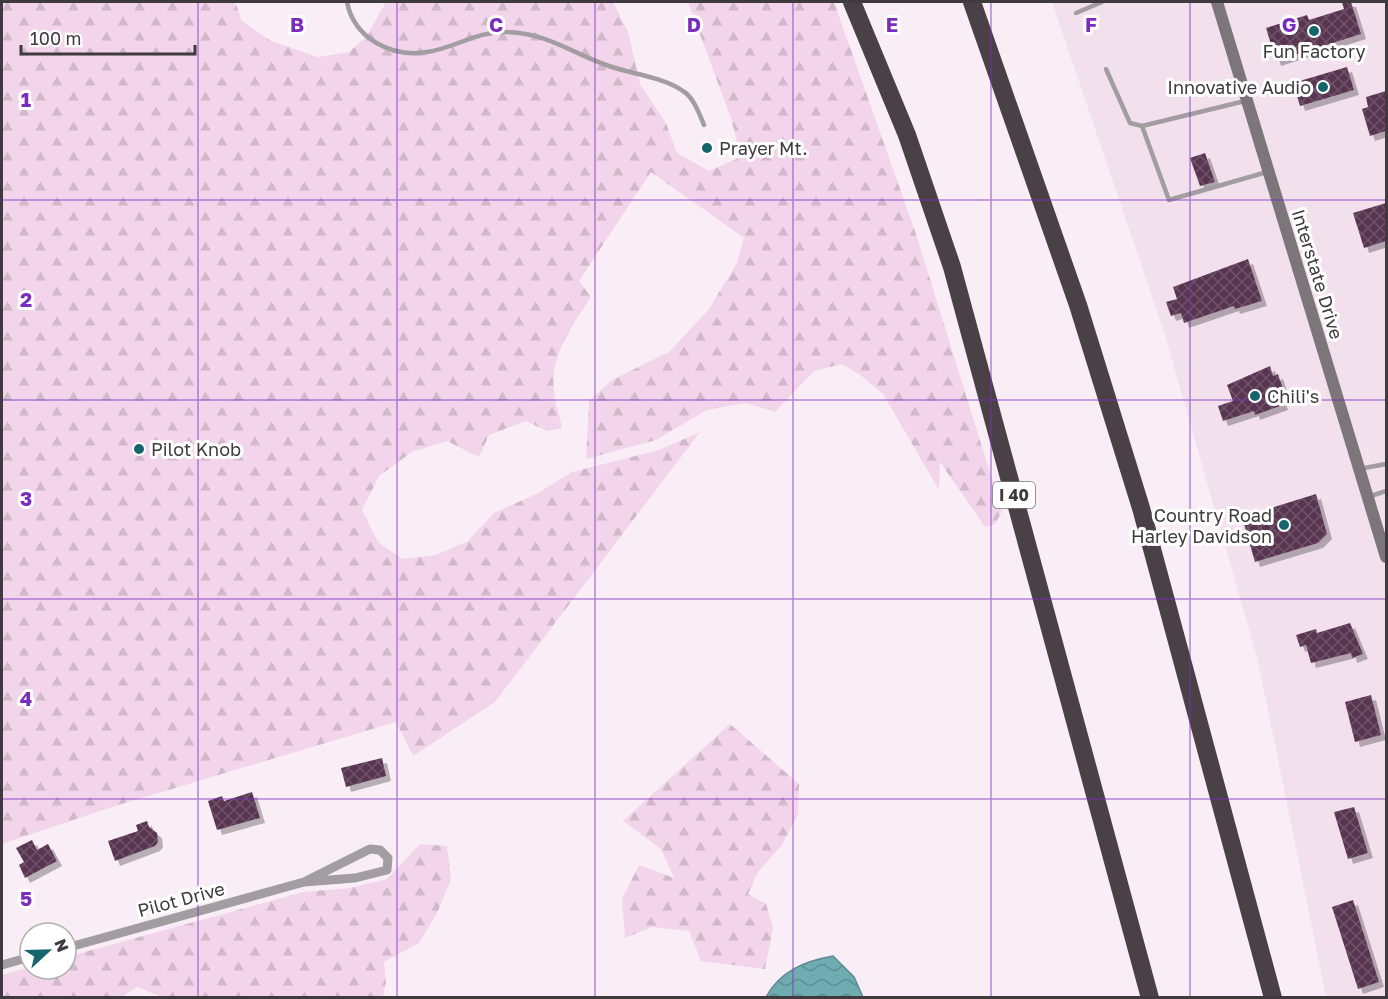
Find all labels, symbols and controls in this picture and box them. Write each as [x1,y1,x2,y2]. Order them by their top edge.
text: B [290,12,304,36]
text: C [489,12,503,36]
text: D [687,12,701,36]
text: E [886,12,898,36]
text: F [1085,12,1097,36]
text: G [1282,12,1296,36]
scale bar [21,18,195,56]
marker: Fun Factory [1307,24,1321,38]
text: 100 m [30,27,81,49]
place label: Fun Factory [1262,40,1366,62]
place label: Innovative Audio [1167,76,1311,98]
marker: Innovative Audio [1316,80,1330,94]
text: 1 [21,87,31,111]
place label: Prayer Mt. [719,137,808,159]
marker: Prayer Mt. [700,141,714,155]
street label: Interstate Drive [1288,206,1348,342]
text: 2 [20,287,32,311]
place label: Chili's [1267,385,1319,407]
marker: Chili's [1248,389,1262,403]
place label: Pilot Knob [151,438,241,460]
marker: Pilot Knob [132,442,146,456]
road number: I 40 [993,482,1035,508]
text: 3 [20,486,32,510]
place label: Country Road Harley Davidson [1131,504,1272,547]
marker: Country Road Harley Davidson [1277,518,1291,532]
text: 4 [20,686,32,710]
street label: Pilot Drive [135,877,227,921]
text: 5 [20,886,32,910]
north arrow [18,921,78,981]
text: N [50,936,73,955]

